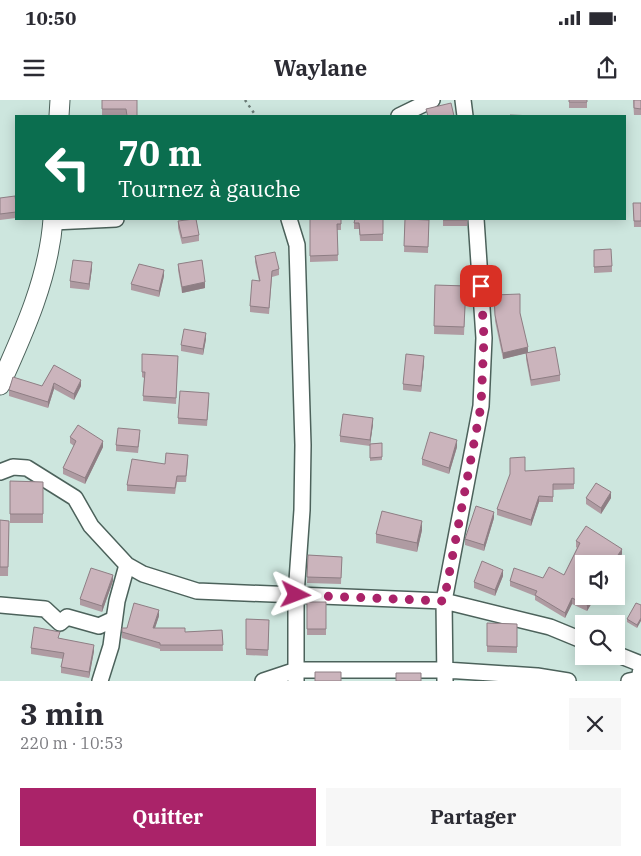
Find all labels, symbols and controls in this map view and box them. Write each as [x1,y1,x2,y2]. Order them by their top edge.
text: 10:50 [25,6,76,30]
text: Waylane [274,53,367,82]
icon: menu [20,54,48,82]
icon: share [593,54,621,82]
text: 70 m [118,130,202,176]
icon: left [35,135,100,200]
text: Tournez à gauche [118,174,301,203]
pin [460,265,502,307]
icon: arrive [467,272,495,300]
map controls [575,555,625,665]
button: sound [575,555,625,605]
position arrow [269,568,321,620]
button: search [575,615,625,665]
text: 3 min [20,694,104,733]
button: close [569,698,621,750]
text: 220 m · 10:53 [20,733,123,753]
button: Quitter [20,788,316,846]
button: Partager [326,788,621,846]

